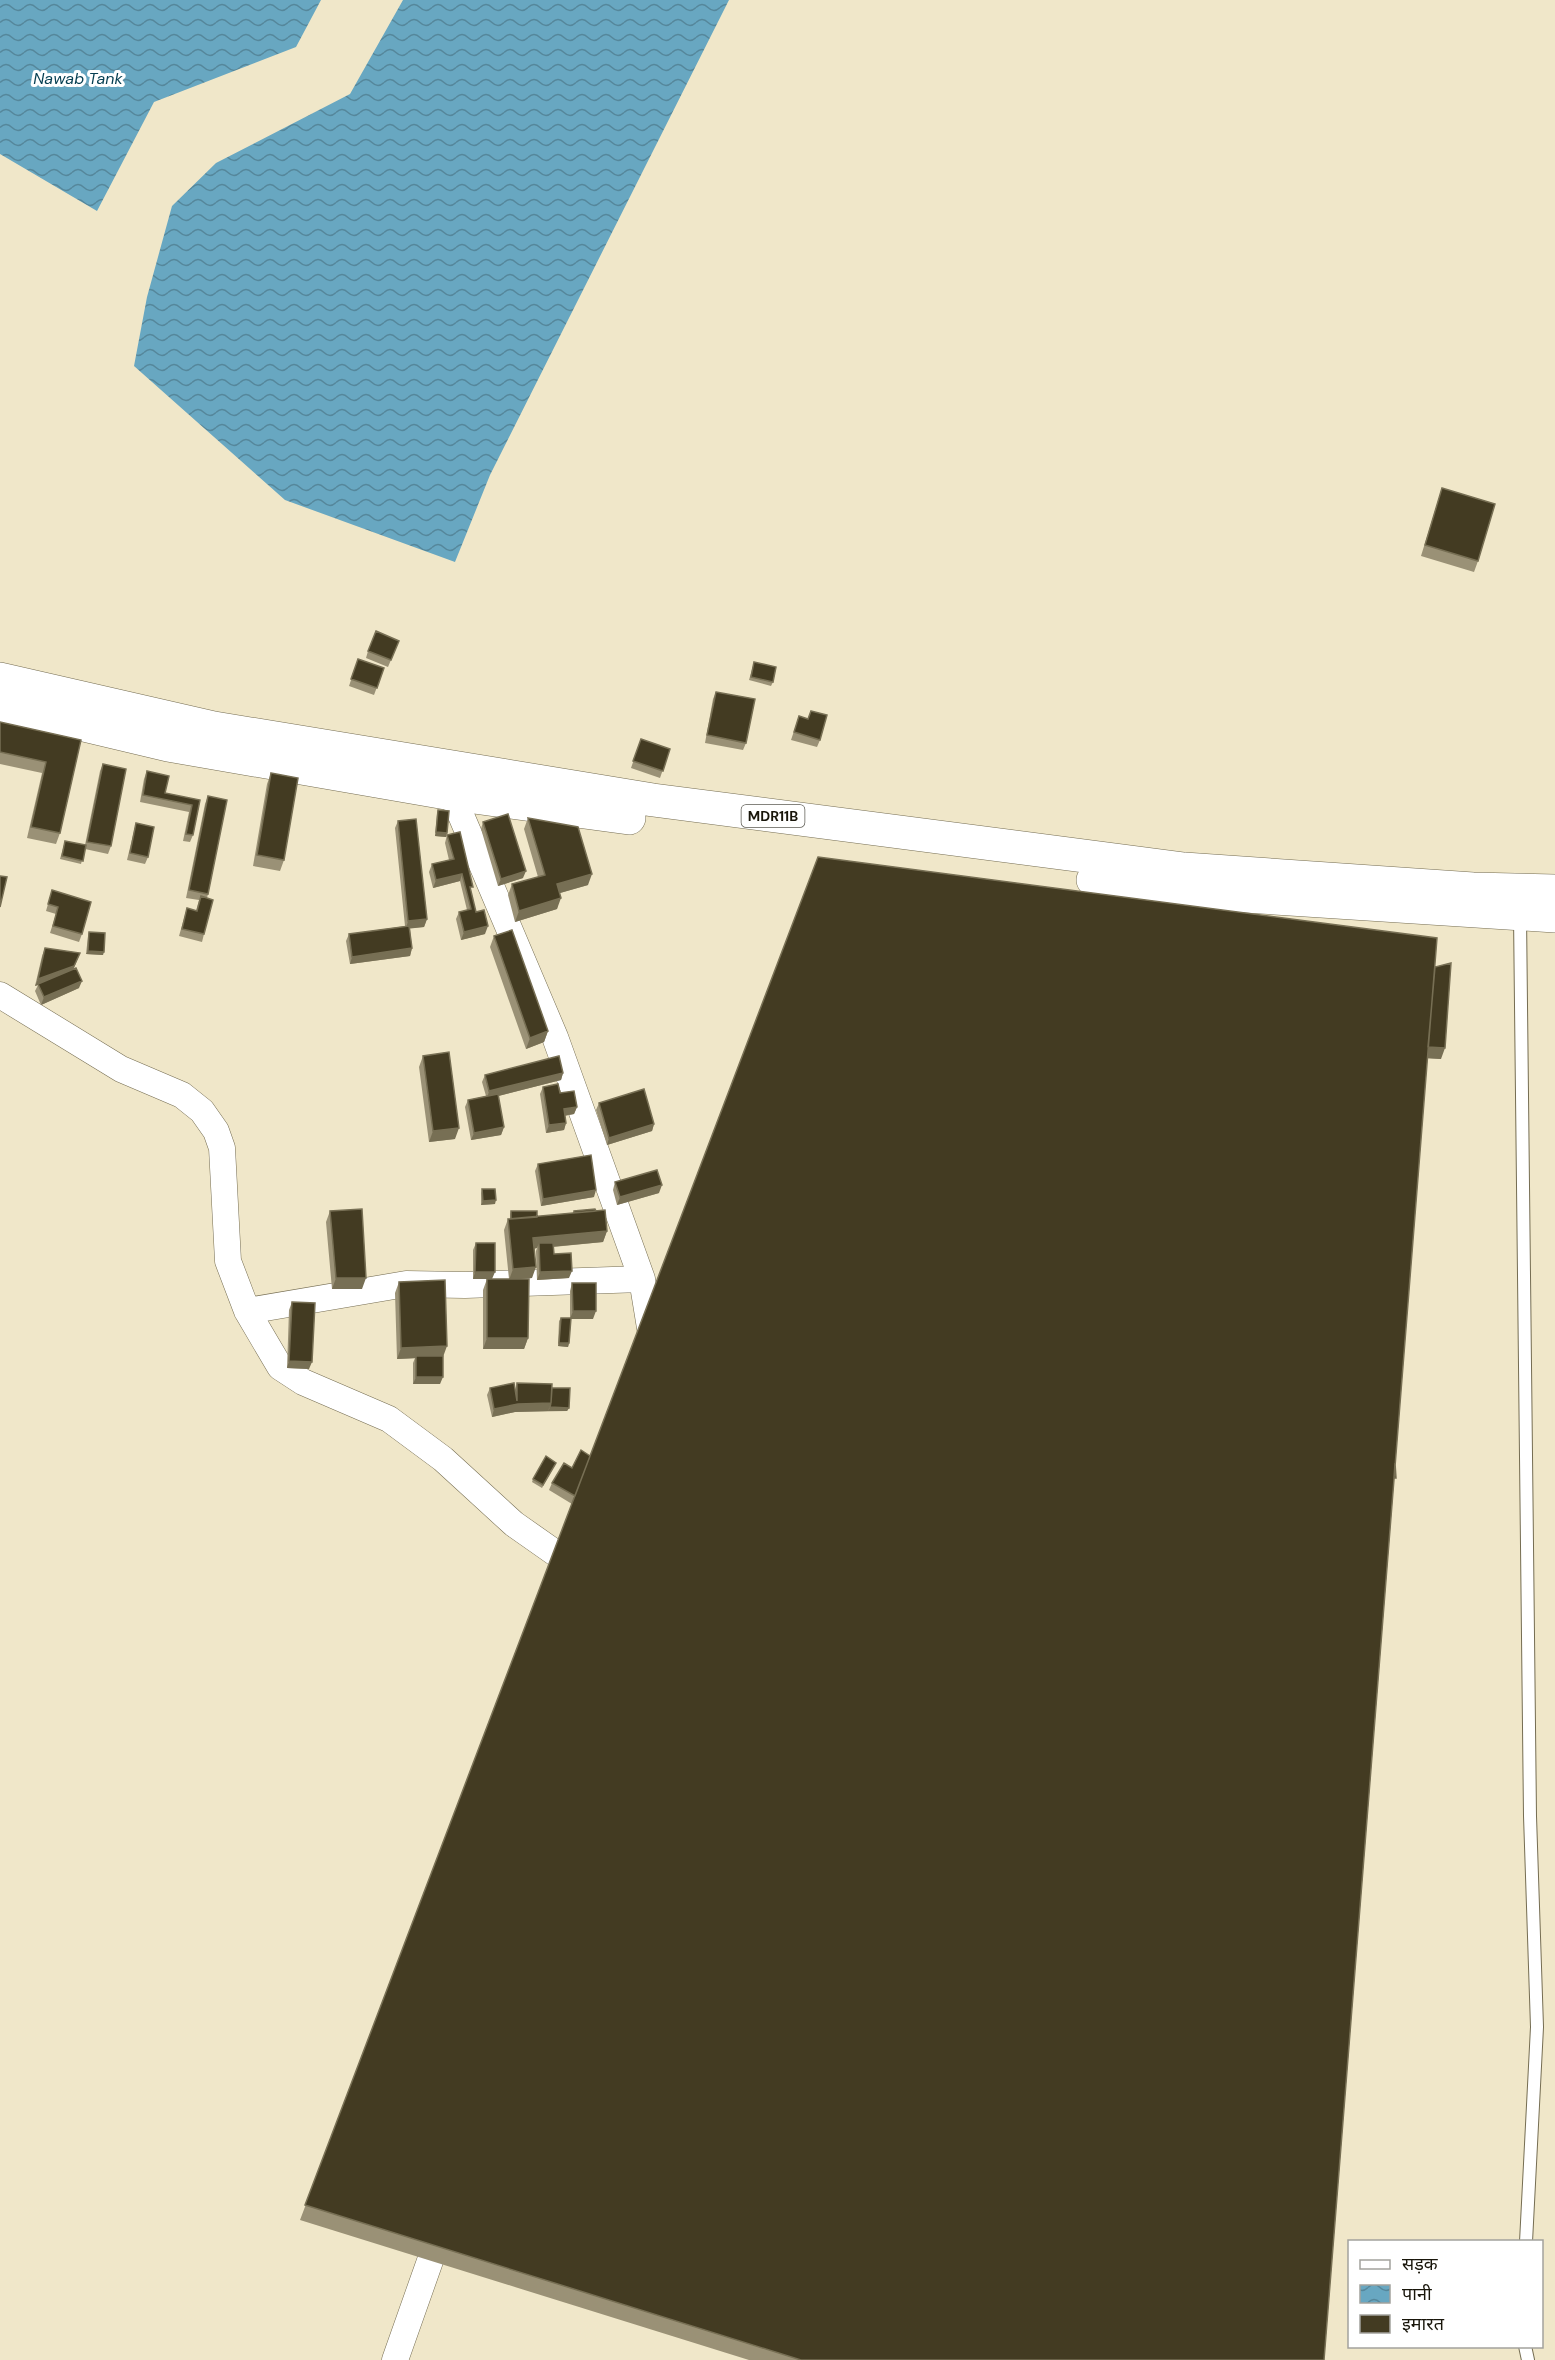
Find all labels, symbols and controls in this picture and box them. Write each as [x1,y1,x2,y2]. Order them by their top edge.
water label: Nawab Tank [33,68,123,89]
road number: MDR11B [742,805,804,827]
legend [1348,2240,1543,2348]
text: सड़क [1402,2252,1439,2276]
text: पानी [1402,2282,1432,2306]
text: इमारत [1402,2312,1445,2336]

